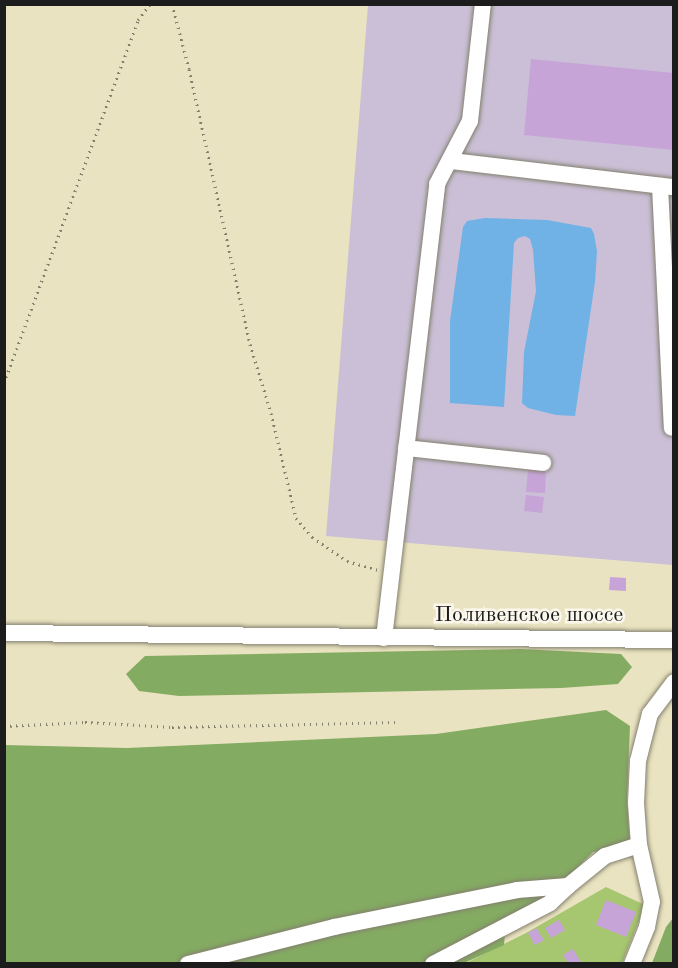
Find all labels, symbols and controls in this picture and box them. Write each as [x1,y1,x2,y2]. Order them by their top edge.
street label: Поливенское шоссе [435,603,623,629]

